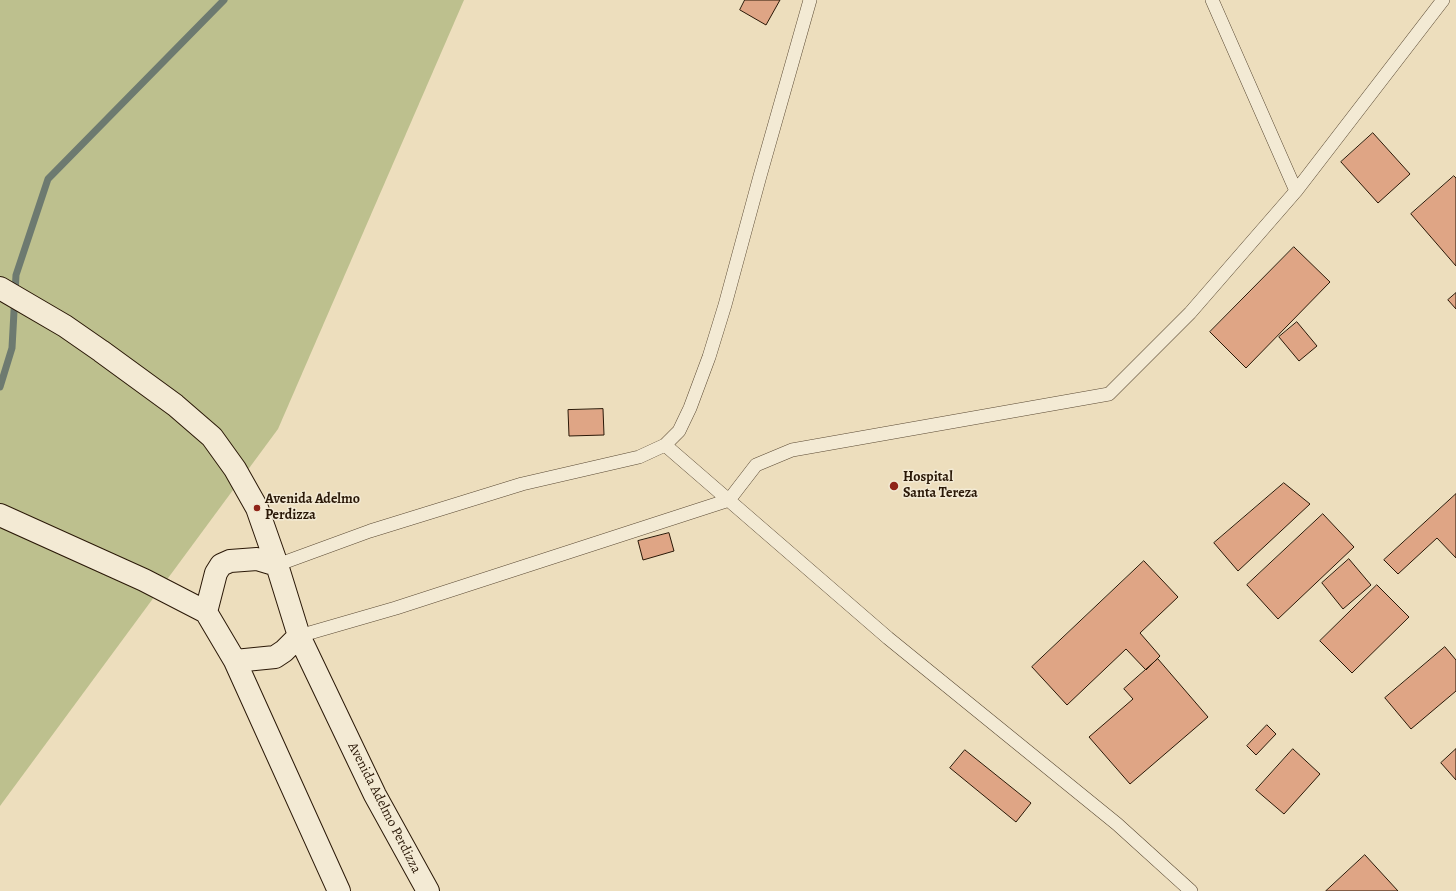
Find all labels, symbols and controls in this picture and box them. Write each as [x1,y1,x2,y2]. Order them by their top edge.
place label: Hospital Santa Tereza [903,470,978,502]
marker: Hospital Santa Tereza [888,480,900,492]
place label: Avenida Adelmo Perdizza [265,492,360,524]
marker: Avenida Adelmo Perdizza [252,503,262,513]
street label: Avenida Adelmo Perdizza [344,740,424,876]

